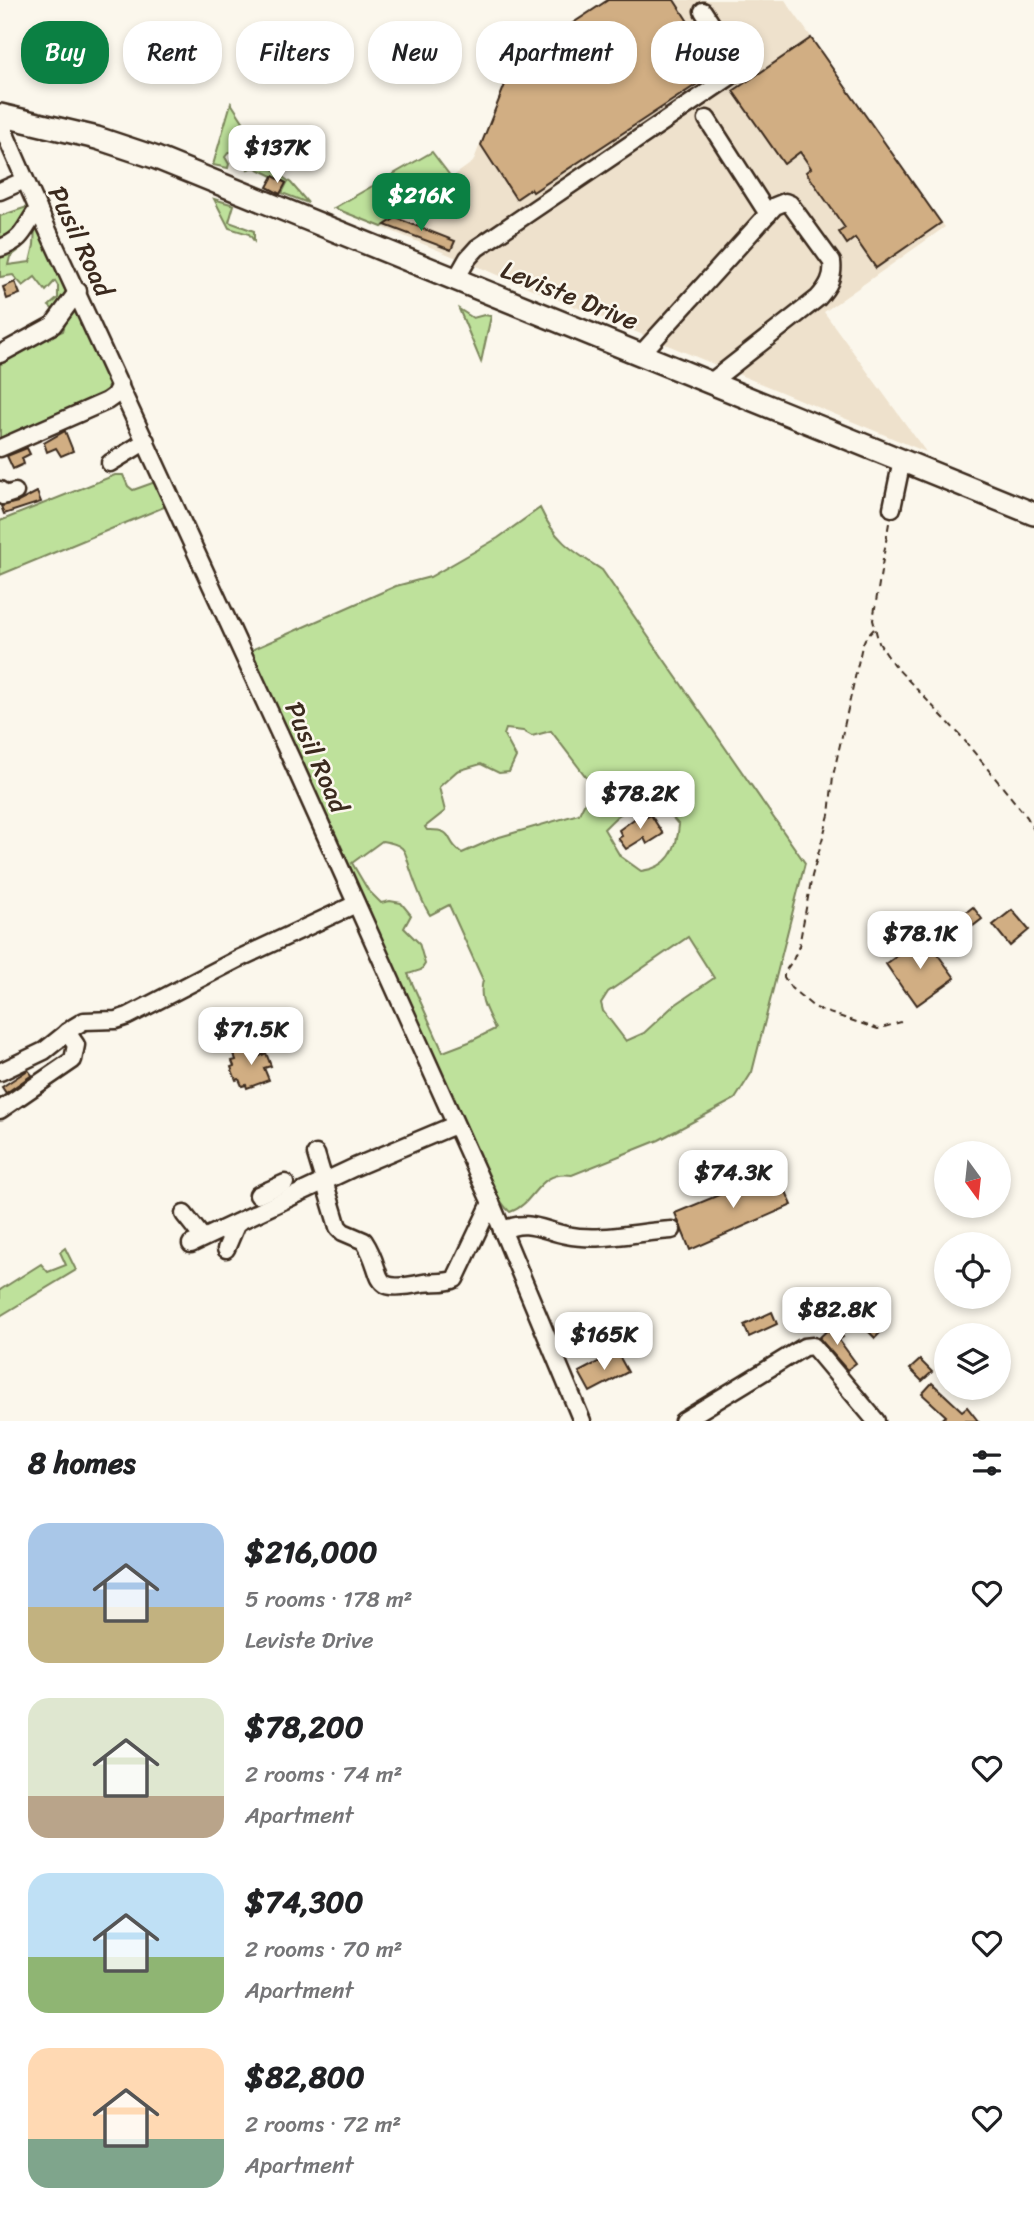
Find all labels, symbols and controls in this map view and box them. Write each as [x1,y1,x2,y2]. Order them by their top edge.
chip: Buy [21,21,109,84]
chip: Rent [123,21,222,84]
chip: Filters [236,21,354,84]
chip: New [368,21,462,84]
chip: Apartment [476,21,637,84]
chip: House [651,21,764,84]
pin: $137K [228,125,326,185]
text: $137K [244,127,310,168]
pin: $216K [372,174,470,233]
text: $216K [388,175,454,216]
street label: Pusil Road [35,178,128,306]
street label: Leviste Drive [494,246,646,344]
street label: Pusil Road [272,694,363,823]
pin: $78.2K [583,772,697,831]
text: $78.2K [602,773,678,814]
pin: $78.1K [863,912,977,971]
text: $78.1K [883,913,957,954]
pin: $71.5K [194,1007,308,1067]
text: $71.5K [214,1009,288,1050]
north arrow [934,1141,1012,1218]
map controls [934,1141,1011,1400]
pin: $74.3K [676,1150,790,1210]
text: $74.3K [695,1152,771,1193]
button: locate [934,1232,1011,1309]
pin: $82.8K [780,1288,894,1347]
text: $82.8K [798,1289,876,1330]
pin: $165K [555,1312,653,1372]
text: $165K [571,1314,637,1355]
button: layers [934,1323,1011,1400]
text: 8 homes [28,1436,136,1490]
icon: filters [968,1444,1006,1482]
text: $216,000 [245,1525,377,1579]
icon: home [84,1551,168,1635]
icon: heart [968,1574,1006,1612]
text: 5 rooms · 178 m² [245,1579,413,1620]
text: Leviste Drive [245,1620,373,1661]
text: $78,200 [245,1700,364,1754]
icon: home [84,1726,168,1810]
icon: heart [968,1749,1006,1787]
text: 2 rooms · 74 m² [245,1754,402,1795]
text: Apartment [245,1795,354,1836]
text: $74,300 [245,1875,364,1929]
icon: home [84,1901,168,1985]
icon: heart [968,1924,1006,1962]
text: 2 rooms · 70 m² [245,1929,403,1970]
text: Apartment [245,1970,354,2011]
text: $82,800 [245,2050,365,2104]
icon: home [84,2076,168,2160]
icon: heart [968,2099,1006,2137]
text: 2 rooms · 72 m² [245,2104,401,2145]
text: Apartment [245,2145,354,2186]

